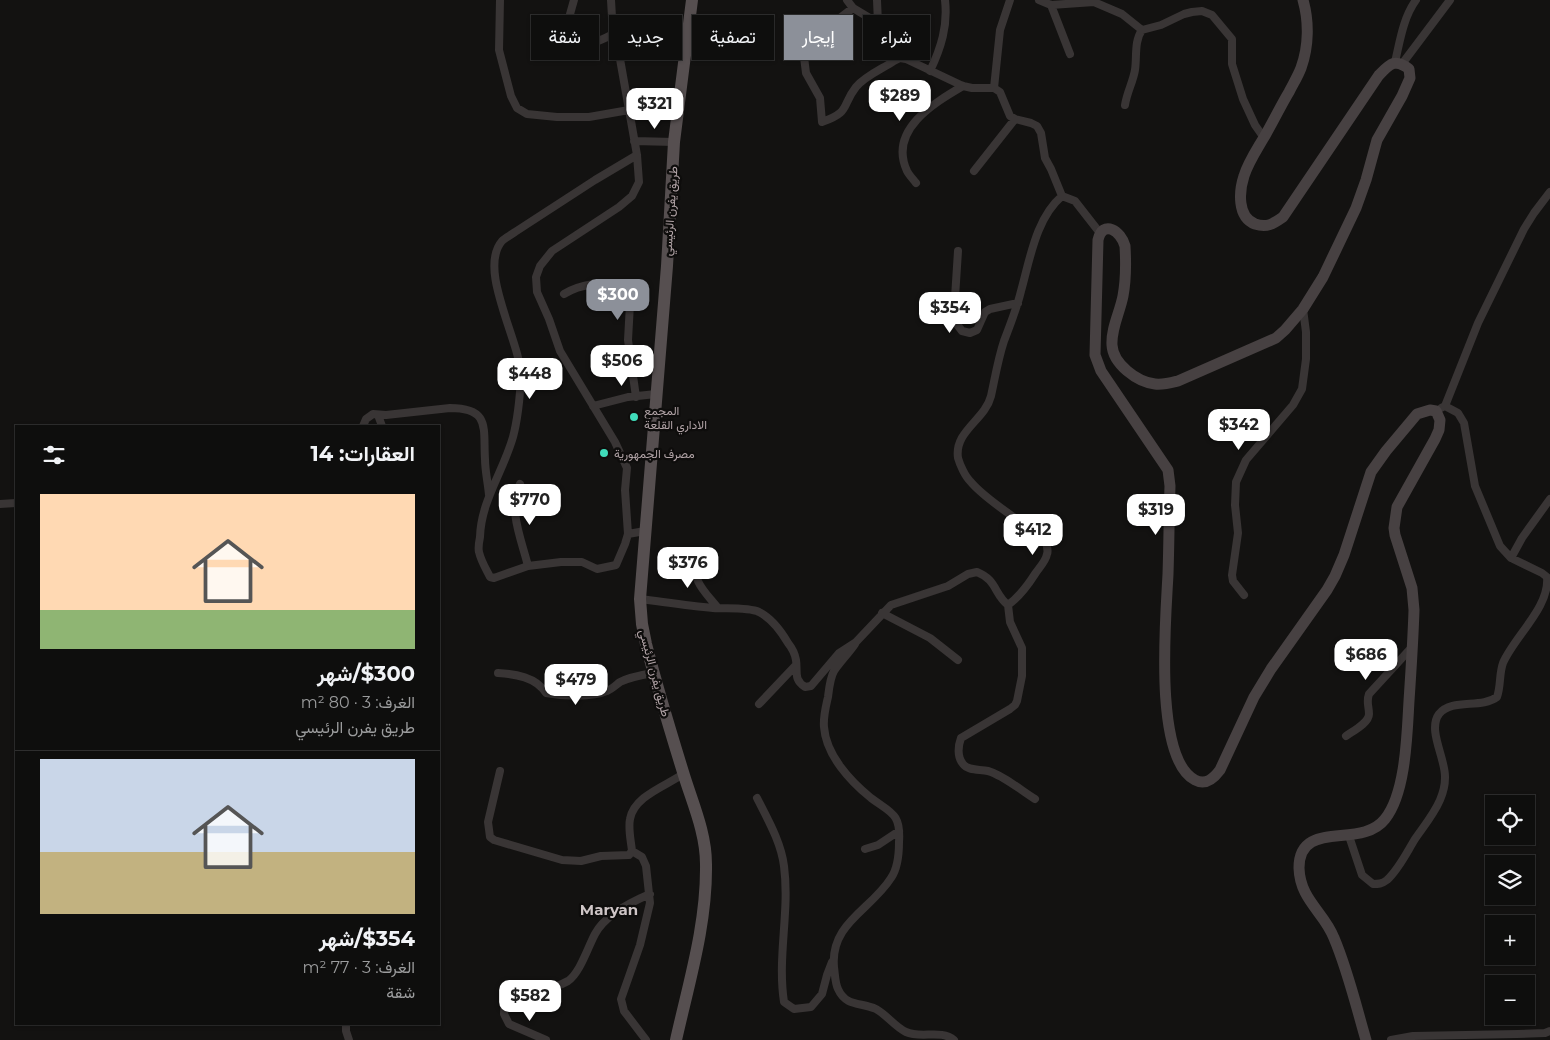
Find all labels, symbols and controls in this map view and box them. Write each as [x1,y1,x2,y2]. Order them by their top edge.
chip: شقة [531,15,599,60]
chip: جديد [609,15,682,60]
chip: تصفية [692,15,774,60]
chip: إيجار [784,15,853,60]
chip: شراء [863,15,930,60]
pin: $289 [870,80,930,122]
text: $289 [880,86,920,105]
pin: $321 [625,88,685,130]
text: $321 [637,94,673,113]
street label: طريق يفرن الرئيسي [659,165,684,257]
pin: $300 [588,278,648,321]
text: $300 [597,285,639,304]
pin: $354 [920,292,980,334]
text: $354 [930,298,970,317]
pin: $506 [592,344,652,387]
text: $506 [602,351,642,370]
pin: $448 [500,358,560,400]
text: $448 [508,364,552,383]
place label: المجمع الاداري القلعة [644,403,707,435]
pin: $342 [1209,408,1269,451]
marker: المجمع الاداري القلعة [628,411,640,423]
text: $342 [1219,415,1259,434]
icon: filters [40,441,68,469]
text: العقارات: 14 [310,441,415,466]
place label: مصرف الجمهورية [614,446,695,462]
marker: مصرف الجمهورية [598,447,610,459]
pin: $770 [500,484,560,526]
text: $770 [510,490,550,509]
pin: $319 [1126,494,1186,536]
text: $319 [1138,500,1174,519]
pin: $412 [1003,514,1063,556]
text: $412 [1015,520,1051,539]
icon: home [183,526,273,616]
pin: $376 [658,546,718,589]
text: $376 [668,553,708,572]
street label: طريق يفرن الرئيسي [633,628,674,719]
pin: $686 [1336,638,1396,681]
text: $686 [1345,645,1387,664]
text: $300/شهر [317,661,415,686]
pin: $479 [546,664,606,706]
text: $479 [556,670,596,689]
text: الغرف: 3 · 80 m² [301,693,415,712]
text: طريق يفرن الرئيسي [295,718,415,737]
icon: home [183,792,273,882]
map controls [1485,795,1535,1025]
button: locate [1485,795,1535,845]
button: layers [1485,855,1535,905]
district label: Maryan [580,900,638,919]
button: + [1485,915,1535,965]
text: $354/شهر [319,926,415,951]
text: الغرف: 3 · 77 m² [303,958,415,977]
button: − [1485,975,1535,1025]
pin: $582 [500,980,560,1022]
text: شقة [386,983,415,1002]
text: $582 [510,986,550,1005]

